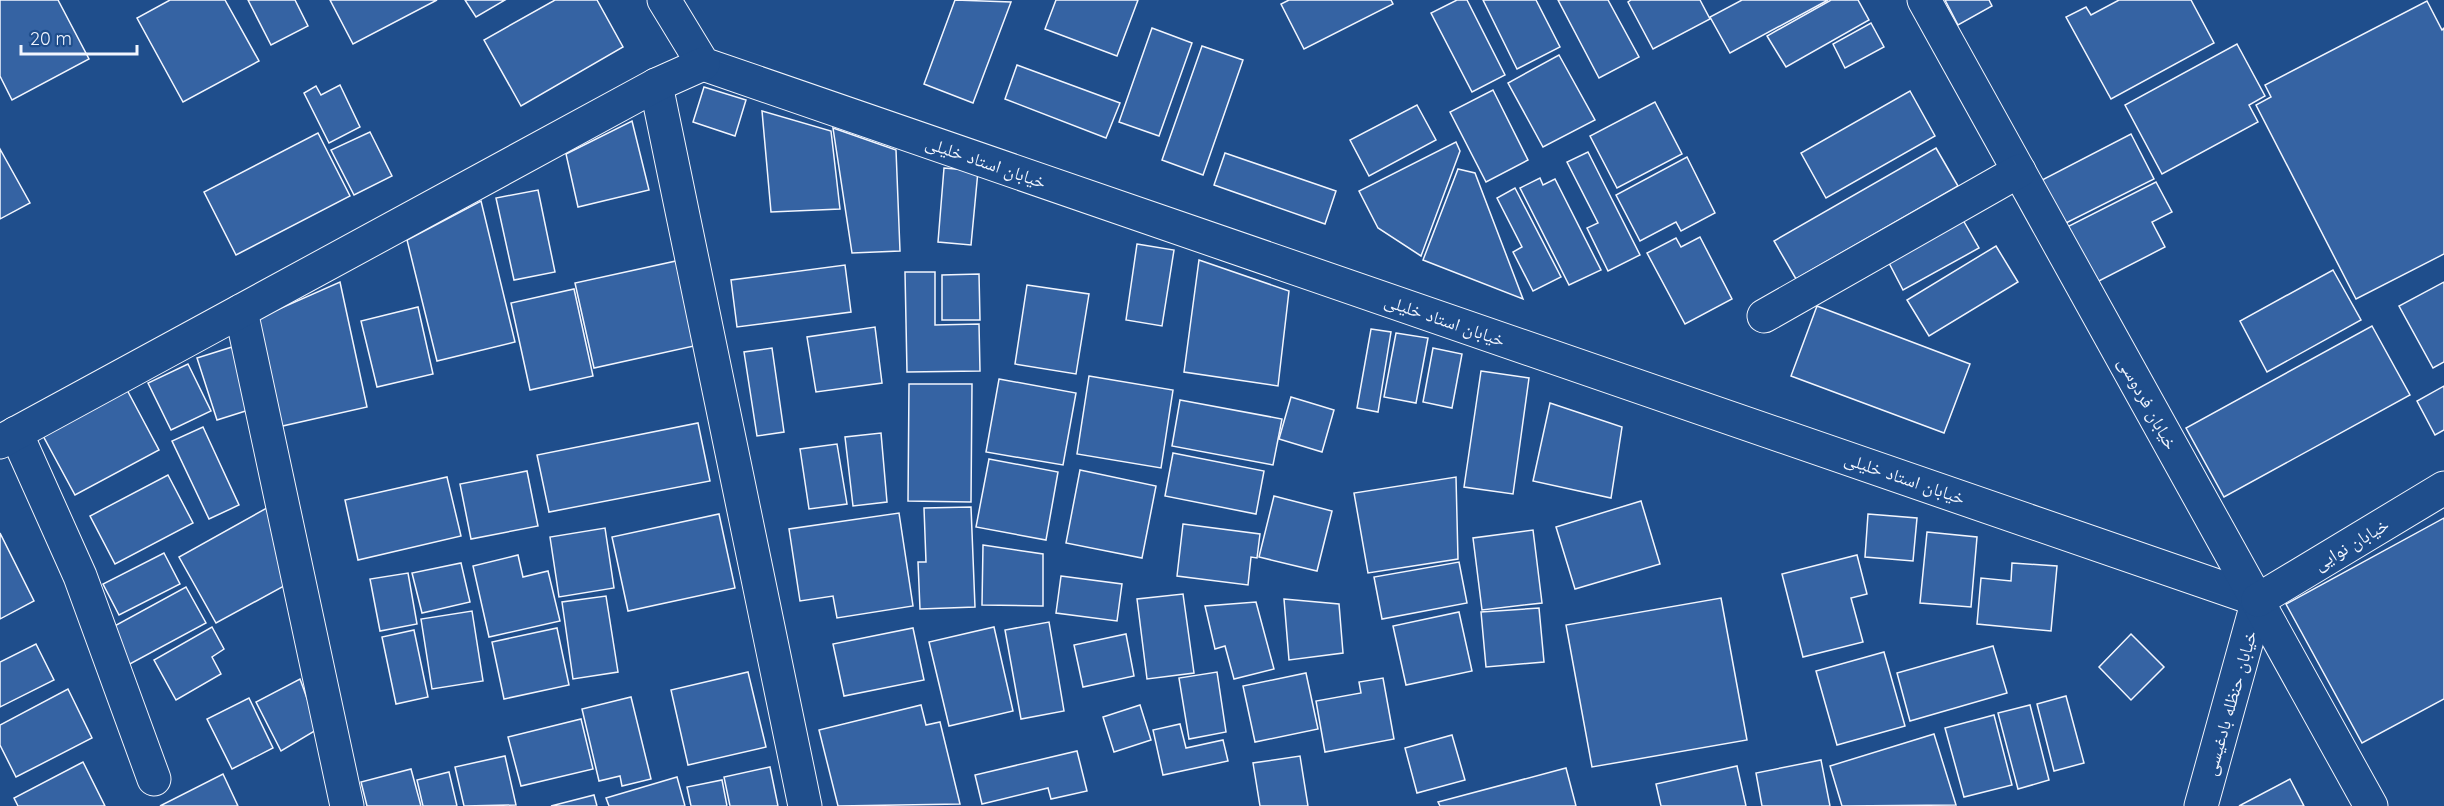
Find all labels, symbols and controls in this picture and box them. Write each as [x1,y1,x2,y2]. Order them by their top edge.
scale bar [21,18,136,56]
text: 20 m [30,27,72,50]
street label: خیابان استاد خلیلی [923,131,1049,193]
street label: خیابان استاد خلیلی [1382,289,1508,351]
street label: خیابان فردوسی [2113,353,2183,453]
street label: خیابان استاد خلیلی [1842,447,1968,509]
street label: خیابان نوایی [2309,513,2393,575]
street label: خیابان حنظله بادغیسی [2198,628,2262,778]

